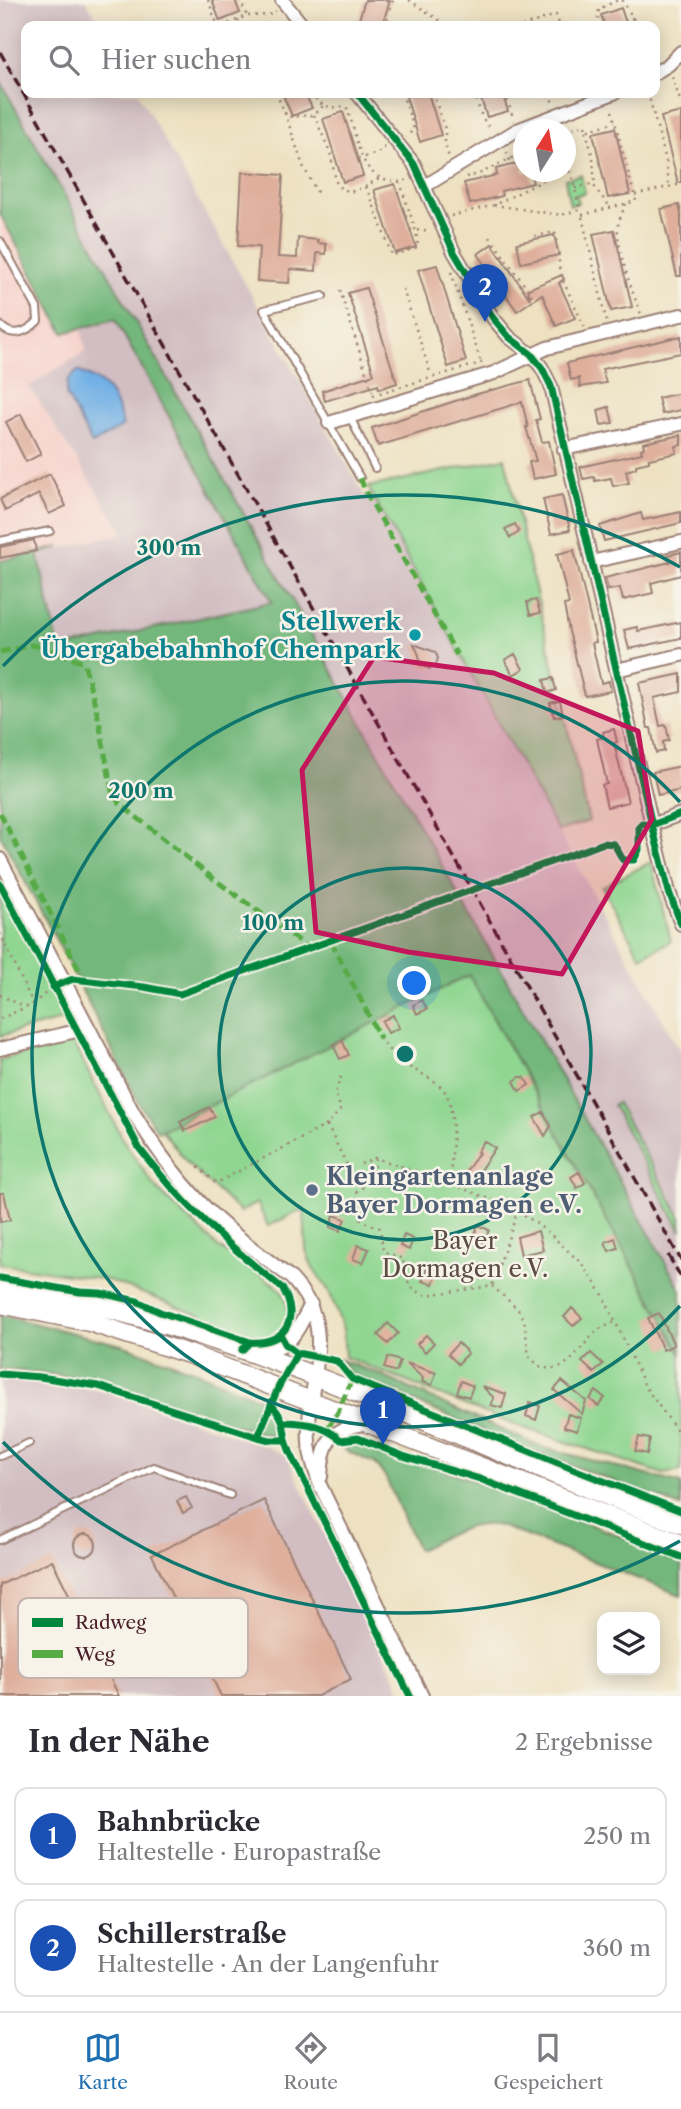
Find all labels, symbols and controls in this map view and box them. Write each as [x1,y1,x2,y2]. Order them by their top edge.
search box [21,21,660,98]
icon: search [45,41,83,79]
text: Hier suchen [101,44,251,76]
north arrow [513,119,576,182]
pin: 2 [462,264,508,322]
text: 300 m [137,535,201,560]
place label: Stellwerk Übergabebahnhof Chempark [40,607,402,664]
marker: Stellwerk Übergabebahnhof Chempark [407,627,423,643]
text: 200 m [108,778,174,803]
text: 100 m [242,910,304,935]
your location [397,966,431,1000]
centre of rings [393,1042,417,1066]
place label: Kleingartenanlage Bayer Dormagen e.V. [326,1162,582,1219]
marker: Kleingartenanlage Bayer Dormagen e.V. [304,1182,320,1198]
park label: Bayer Dormagen e.V. [382,1226,548,1283]
pin: 1 [360,1387,406,1445]
legend [18,1598,248,1678]
text: Radweg [75,1611,147,1634]
map controls [597,1612,660,1675]
button: layers [597,1612,660,1675]
text: Weg [74,1643,116,1666]
text: In der Nähe [28,1723,210,1760]
text: 2 Ergebnisse [515,1728,653,1756]
text: Bahnbrücke [97,1806,260,1838]
text: 1 [48,1822,58,1850]
text: 250 m [583,1822,651,1850]
text: Haltestelle · Europastraße [97,1838,381,1866]
text: Schillerstraße [97,1918,287,1950]
text: 2 [46,1934,60,1962]
text: 360 m [583,1934,651,1962]
text: Haltestelle · An der Langenfuhr [97,1950,439,1978]
tab: Karte [78,2029,128,2094]
tab: Route [284,2029,338,2094]
tab: Gespeichert [494,2029,603,2094]

